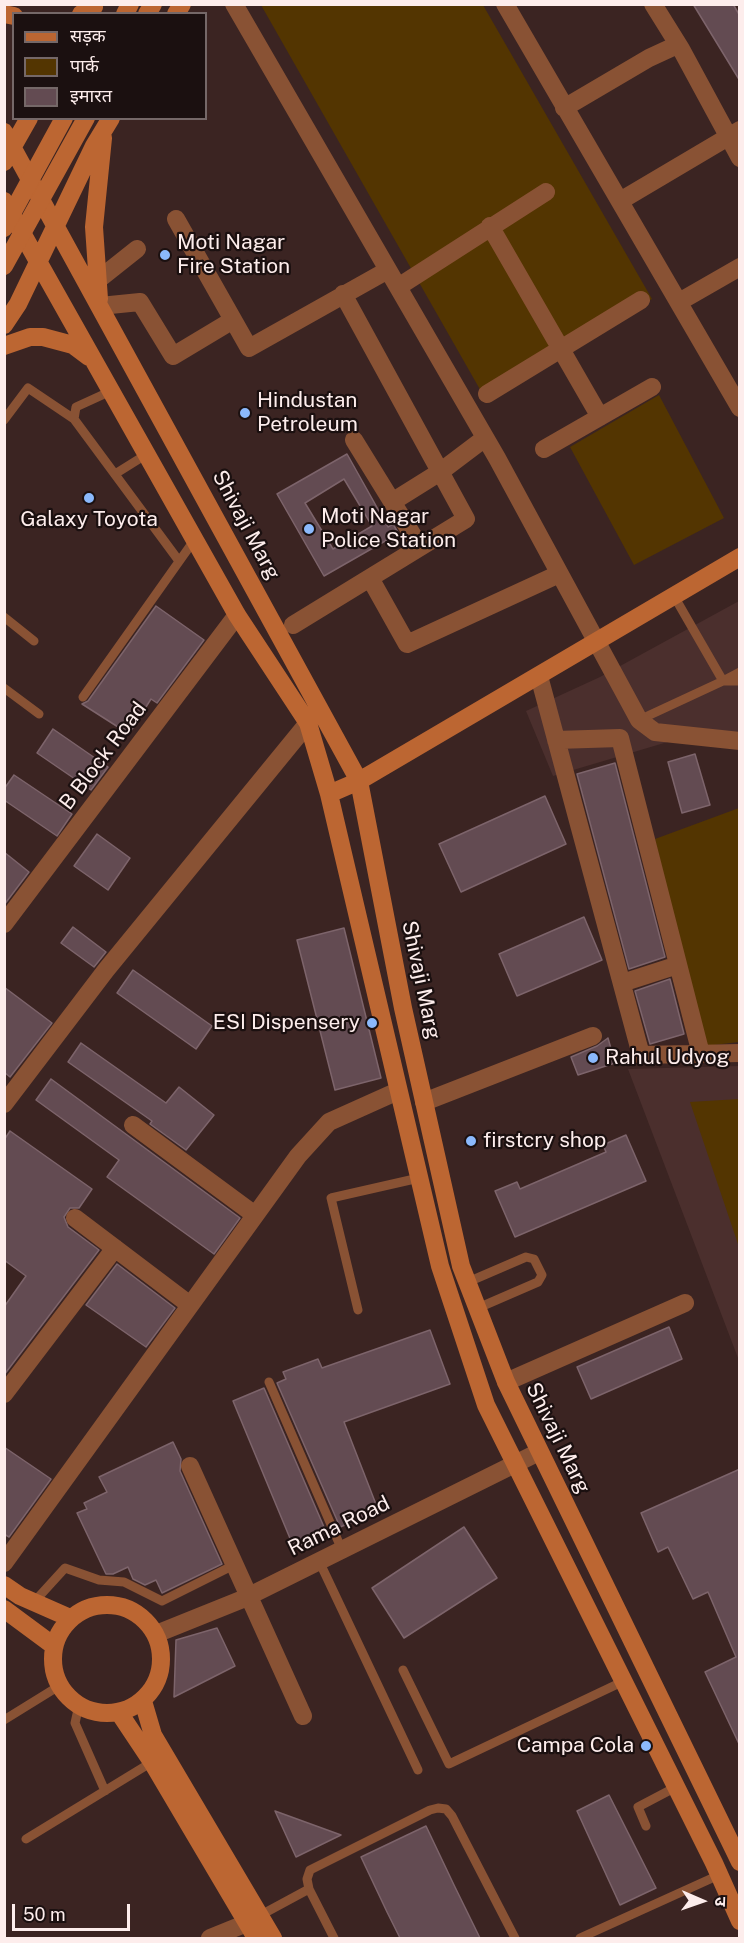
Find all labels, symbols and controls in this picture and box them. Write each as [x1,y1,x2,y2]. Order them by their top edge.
legend [12,12,207,120]
text: सड़क [70,25,106,46]
text: पार्क [70,55,99,76]
text: इमारत [70,85,112,106]
place label: Moti Nagar Fire Station [177,230,290,280]
marker: Moti Nagar Fire Station [158,248,172,262]
place label: Hindustan Petroleum [257,388,358,438]
marker: Hindustan Petroleum [238,406,252,420]
street label: Shivaji Marg [207,466,285,584]
marker: Galaxy Toyota [82,491,96,505]
place label: Moti Nagar Police Station [321,504,456,554]
place label: Galaxy Toyota [20,507,158,533]
marker: Moti Nagar Police Station [302,522,316,536]
street label: B Block Road [54,697,152,815]
street label: Shivaji Marg [396,919,446,1041]
place label: ESI Dispensery [213,1010,360,1036]
marker: ESI Dispensery [365,1016,379,1030]
place label: Rahul Udyog [605,1045,730,1071]
marker: Rahul Udyog [586,1051,600,1065]
place label: firstcry shop [483,1128,606,1154]
marker: firstcry shop [464,1134,478,1148]
street label: Shivaji Marg [520,1378,596,1498]
street label: Rama Road [284,1491,394,1561]
place label: Campa Cola [517,1733,634,1759]
marker: Campa Cola [639,1739,653,1753]
north arrow [672,1871,732,1931]
scale bar [15,1892,134,1930]
text: उ [711,1897,730,1907]
text: 50 m [23,1904,66,1925]

